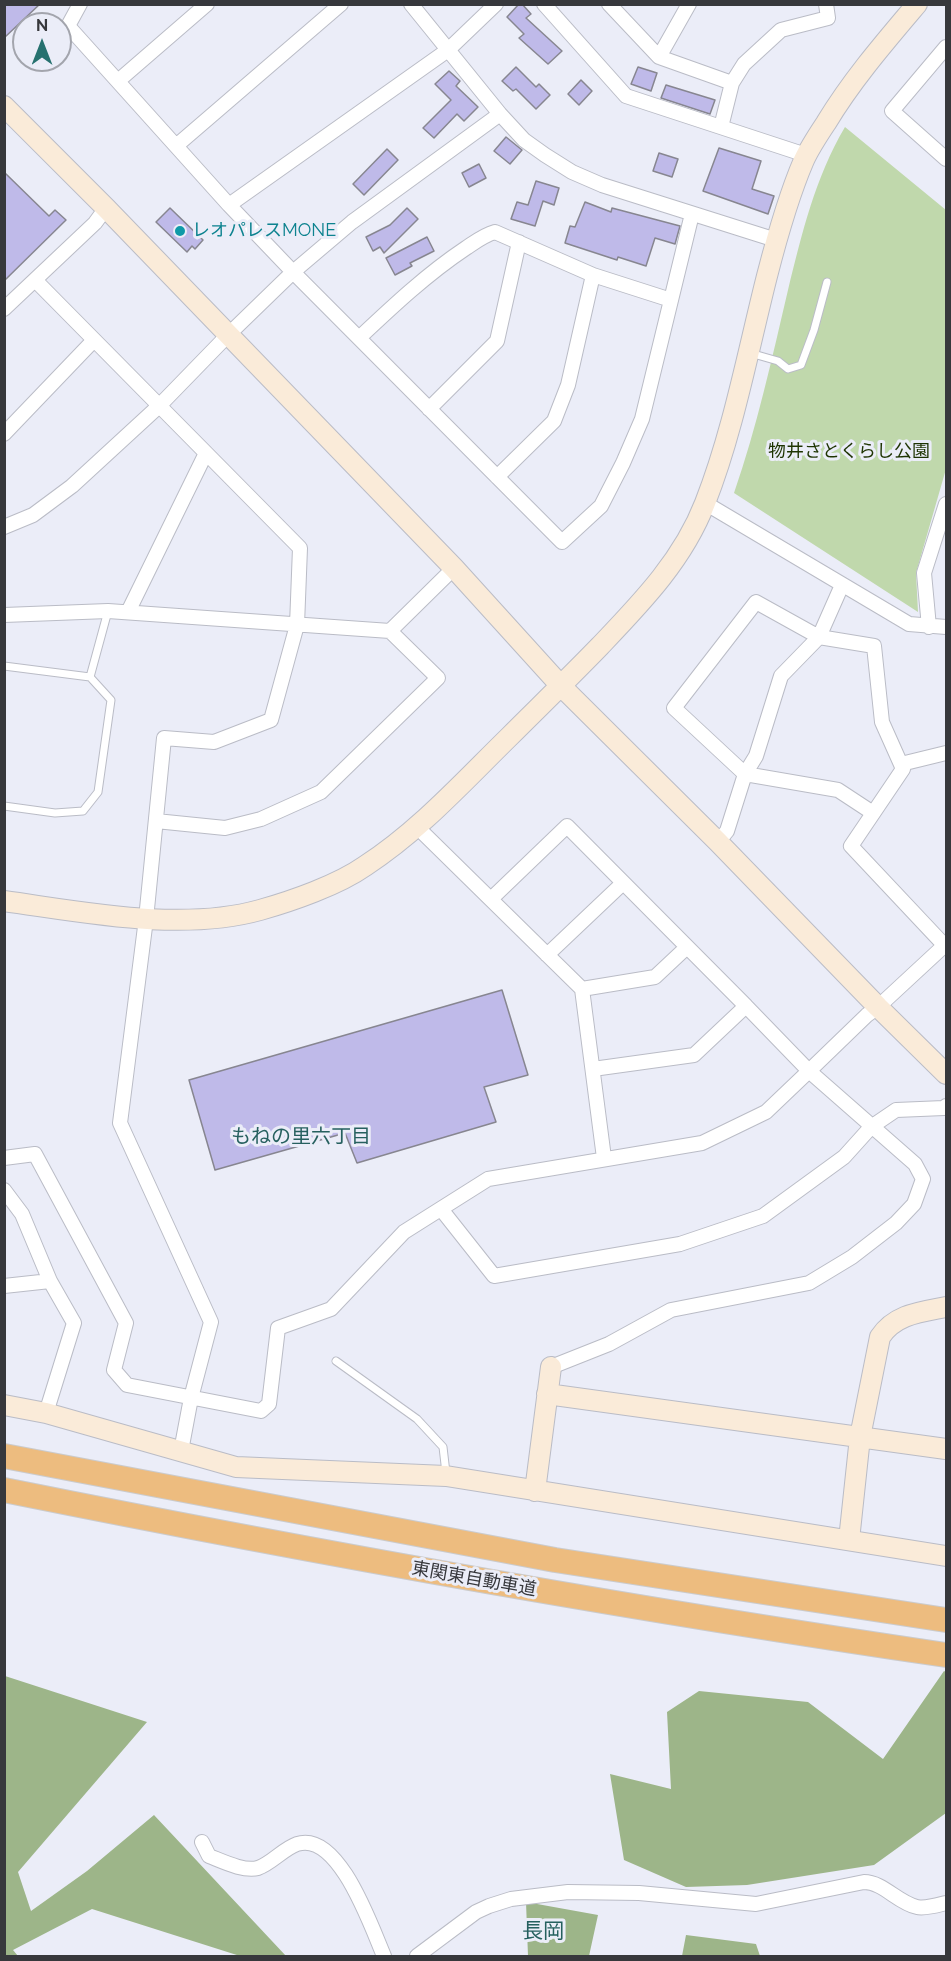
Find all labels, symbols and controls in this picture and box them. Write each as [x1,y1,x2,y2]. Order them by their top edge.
north arrow [12,12,72,72]
text: N [36,16,48,35]
place label: レオパレスMONE [192,220,336,242]
marker: レオパレスMONE [173,224,187,238]
park label: 物井さとくらし公園 [768,441,930,463]
district label: もねの里六丁目 [231,1125,371,1149]
street label: 東関東自動車道 [410,1557,538,1601]
district label: 長岡 [522,1919,564,1945]

